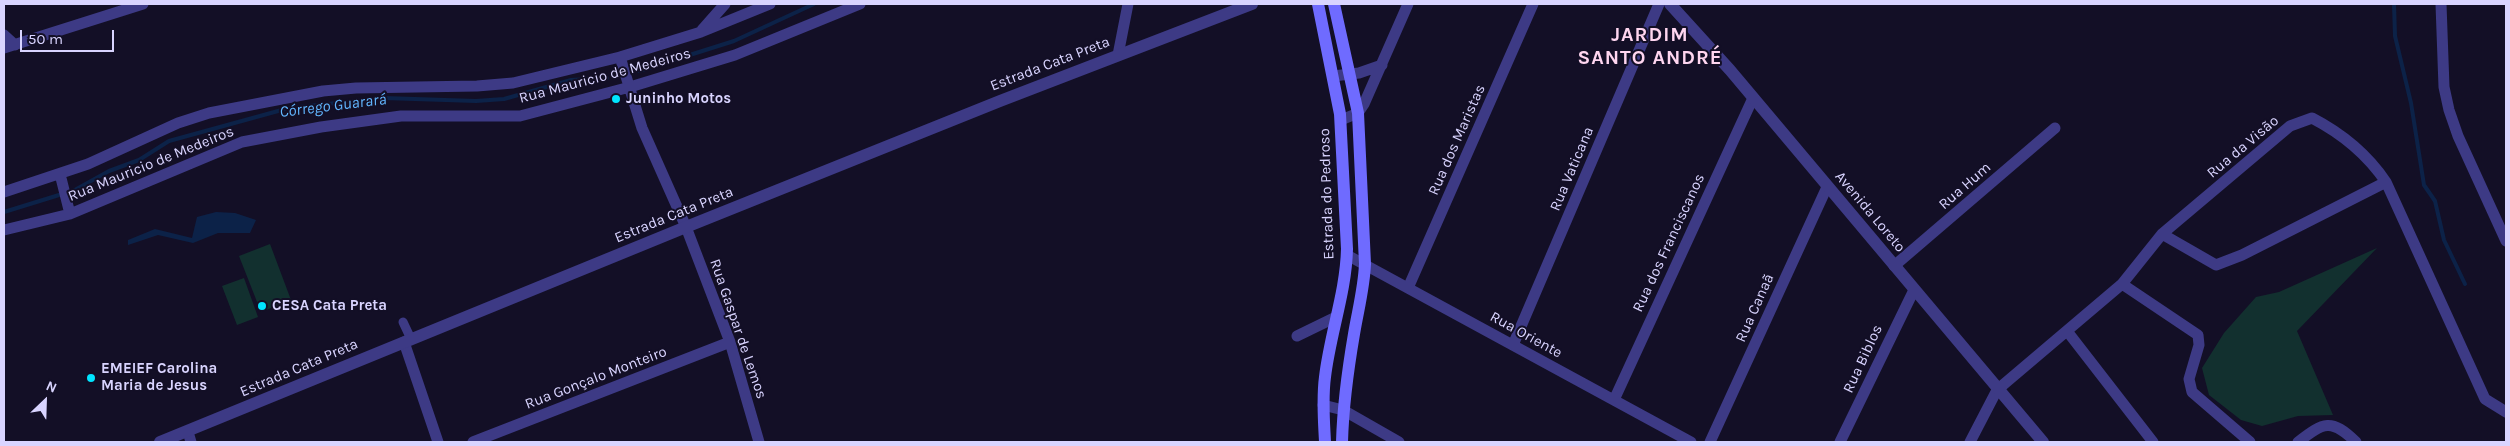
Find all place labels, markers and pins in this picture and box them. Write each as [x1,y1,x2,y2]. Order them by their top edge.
place label: Juninho Motos [626,90,731,108]
marker: Juninho Motos [610,93,622,105]
place label: CESA Cata Preta [272,297,387,315]
marker: CESA Cata Preta [256,300,268,312]
place label: EMEIEF Carolina Maria de Jesus [101,360,217,395]
marker: EMEIEF Carolina Maria de Jesus [85,372,97,384]

